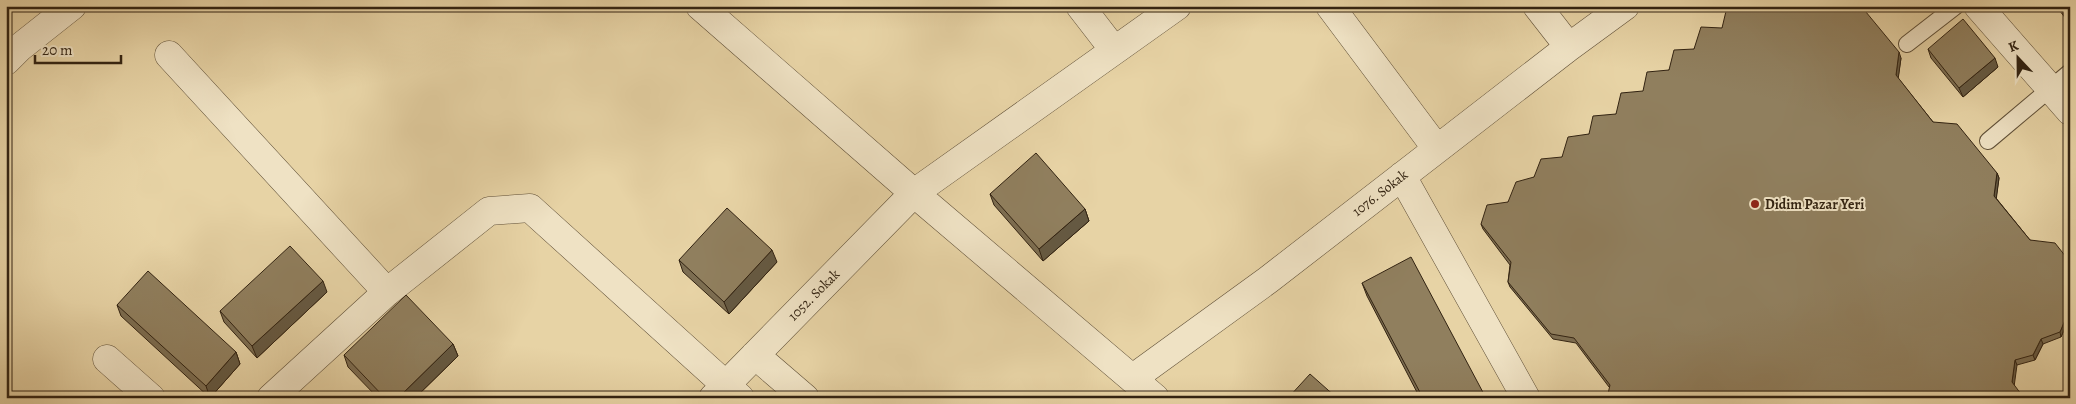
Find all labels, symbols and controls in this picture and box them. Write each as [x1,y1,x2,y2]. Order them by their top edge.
scale bar [35,32,121,64]
north arrow [1994,32,2044,82]
text: K [2005,36,2022,57]
text: 20 m [42,40,73,60]
street label: 1076. Sokak [1348,165,1412,221]
place label: Didim Pazar Yeri [1765,195,1864,214]
marker: Didim Pazar Yeri [1749,198,1761,210]
street label: 1052. Sokak [784,265,844,325]

